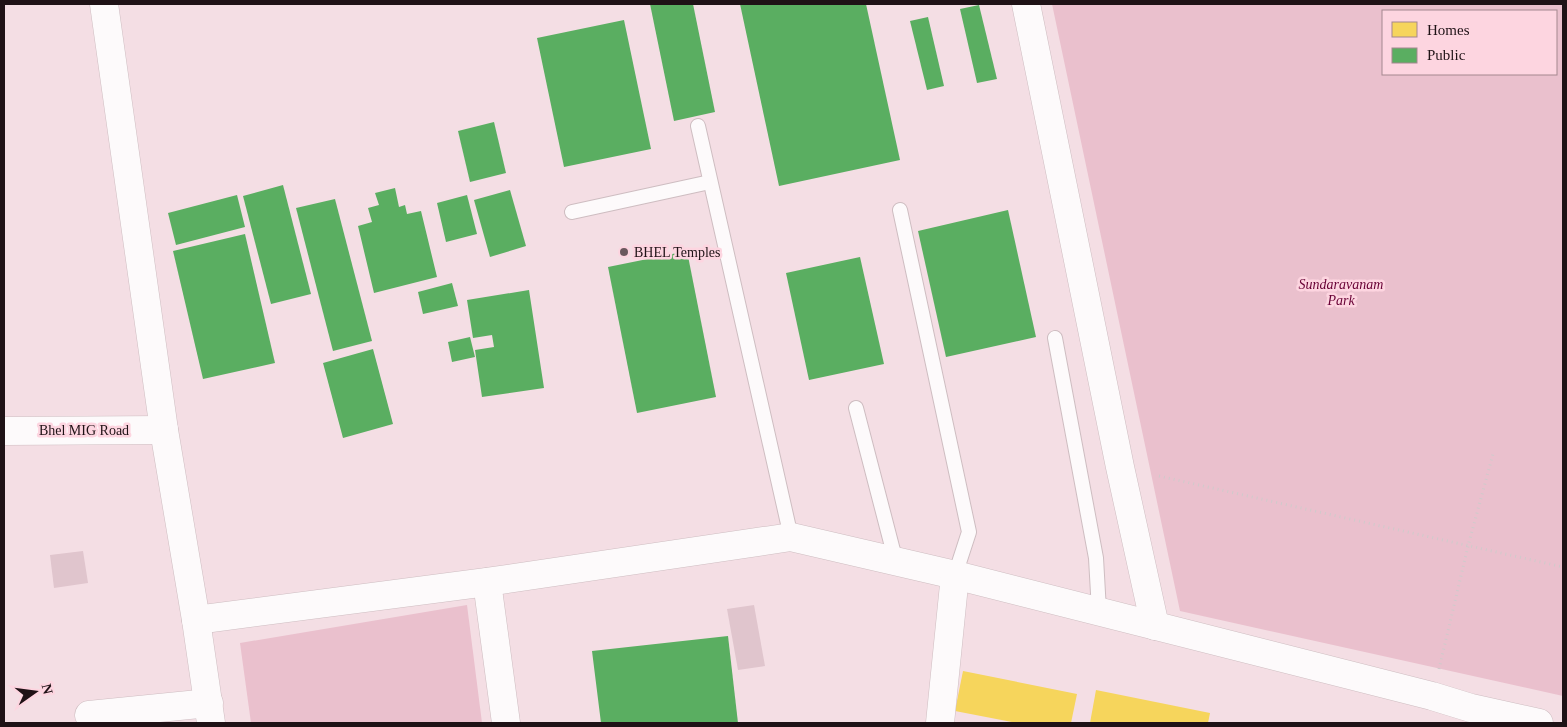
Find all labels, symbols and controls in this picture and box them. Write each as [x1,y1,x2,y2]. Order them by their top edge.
legend [1382,10,1557,75]
text: Homes [1427,22,1470,38]
text: Public [1427,47,1466,63]
place label: BHEL Temples [634,245,721,260]
marker: BHEL Temples [618,246,630,258]
park label: Sundaravanam Park [1299,277,1383,308]
street label: Bhel MIG Road [39,423,129,438]
north arrow [10,667,60,717]
text: N [39,682,56,696]

